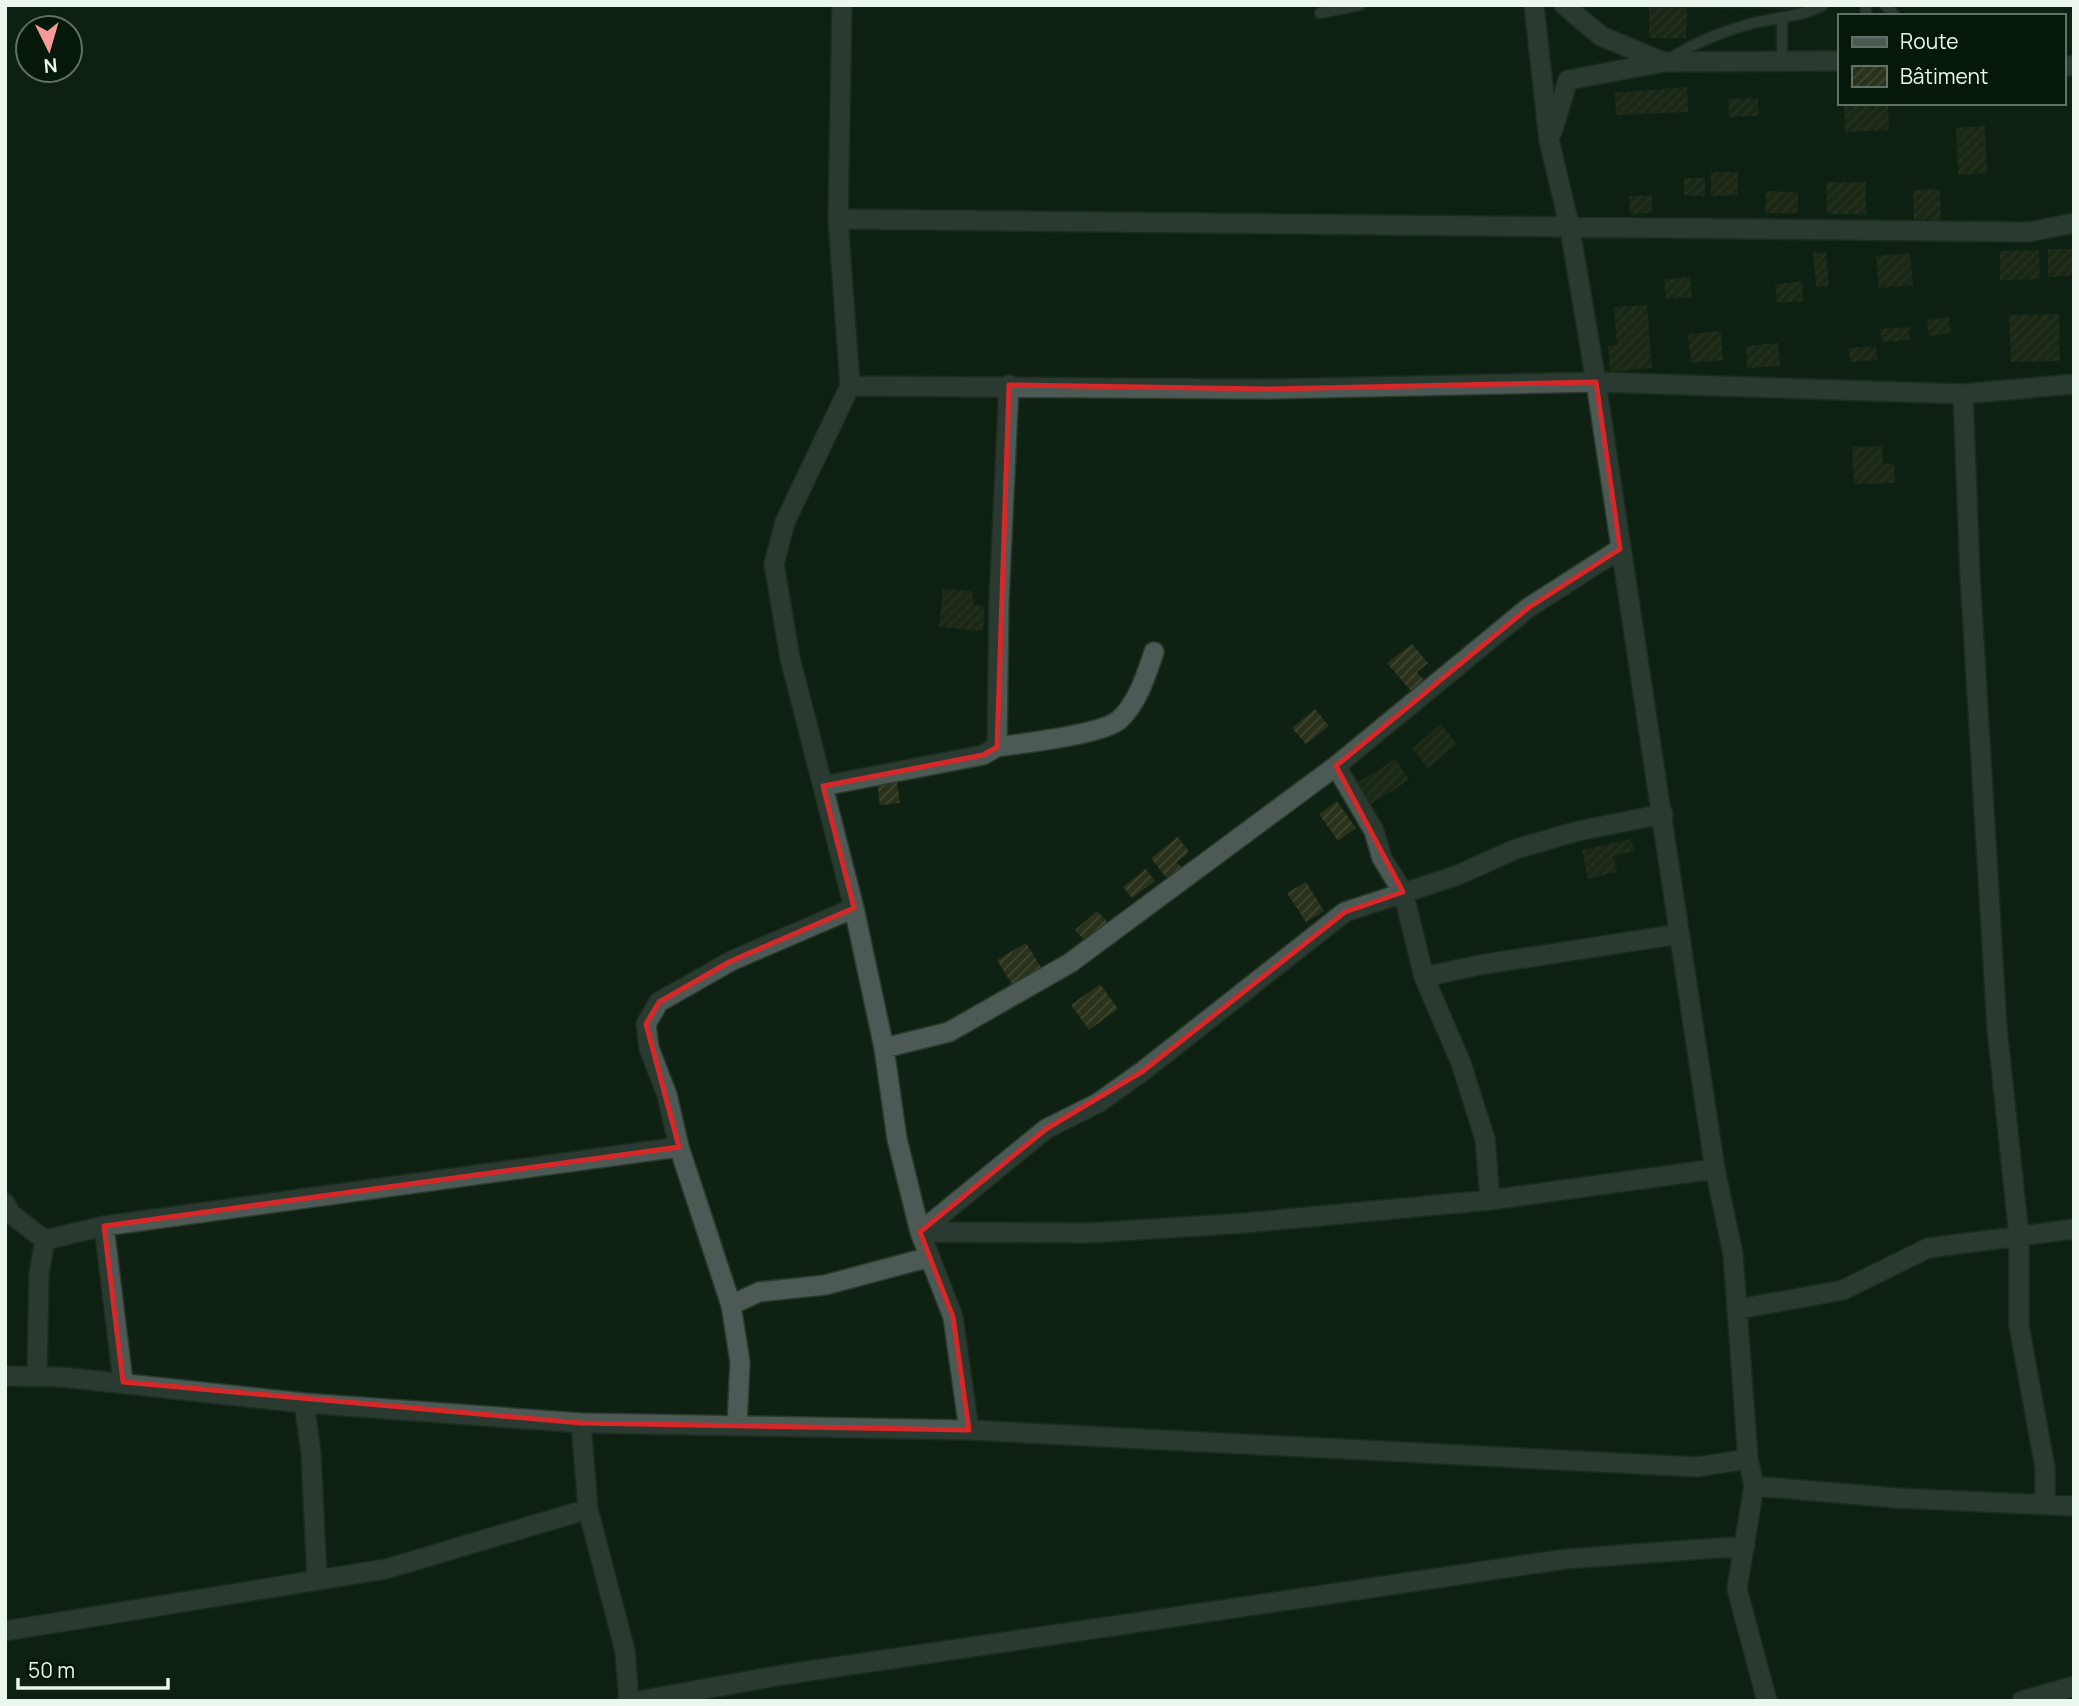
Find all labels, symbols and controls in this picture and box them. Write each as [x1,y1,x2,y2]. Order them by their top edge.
north arrow [14,14,84,84]
legend [1838,14,2065,105]
text: Route [1900,27,1958,55]
text: N [43,52,58,79]
text: Bâtiment [1900,62,1988,90]
scale bar [18,1646,168,1690]
text: 50 m [28,1656,75,1684]

